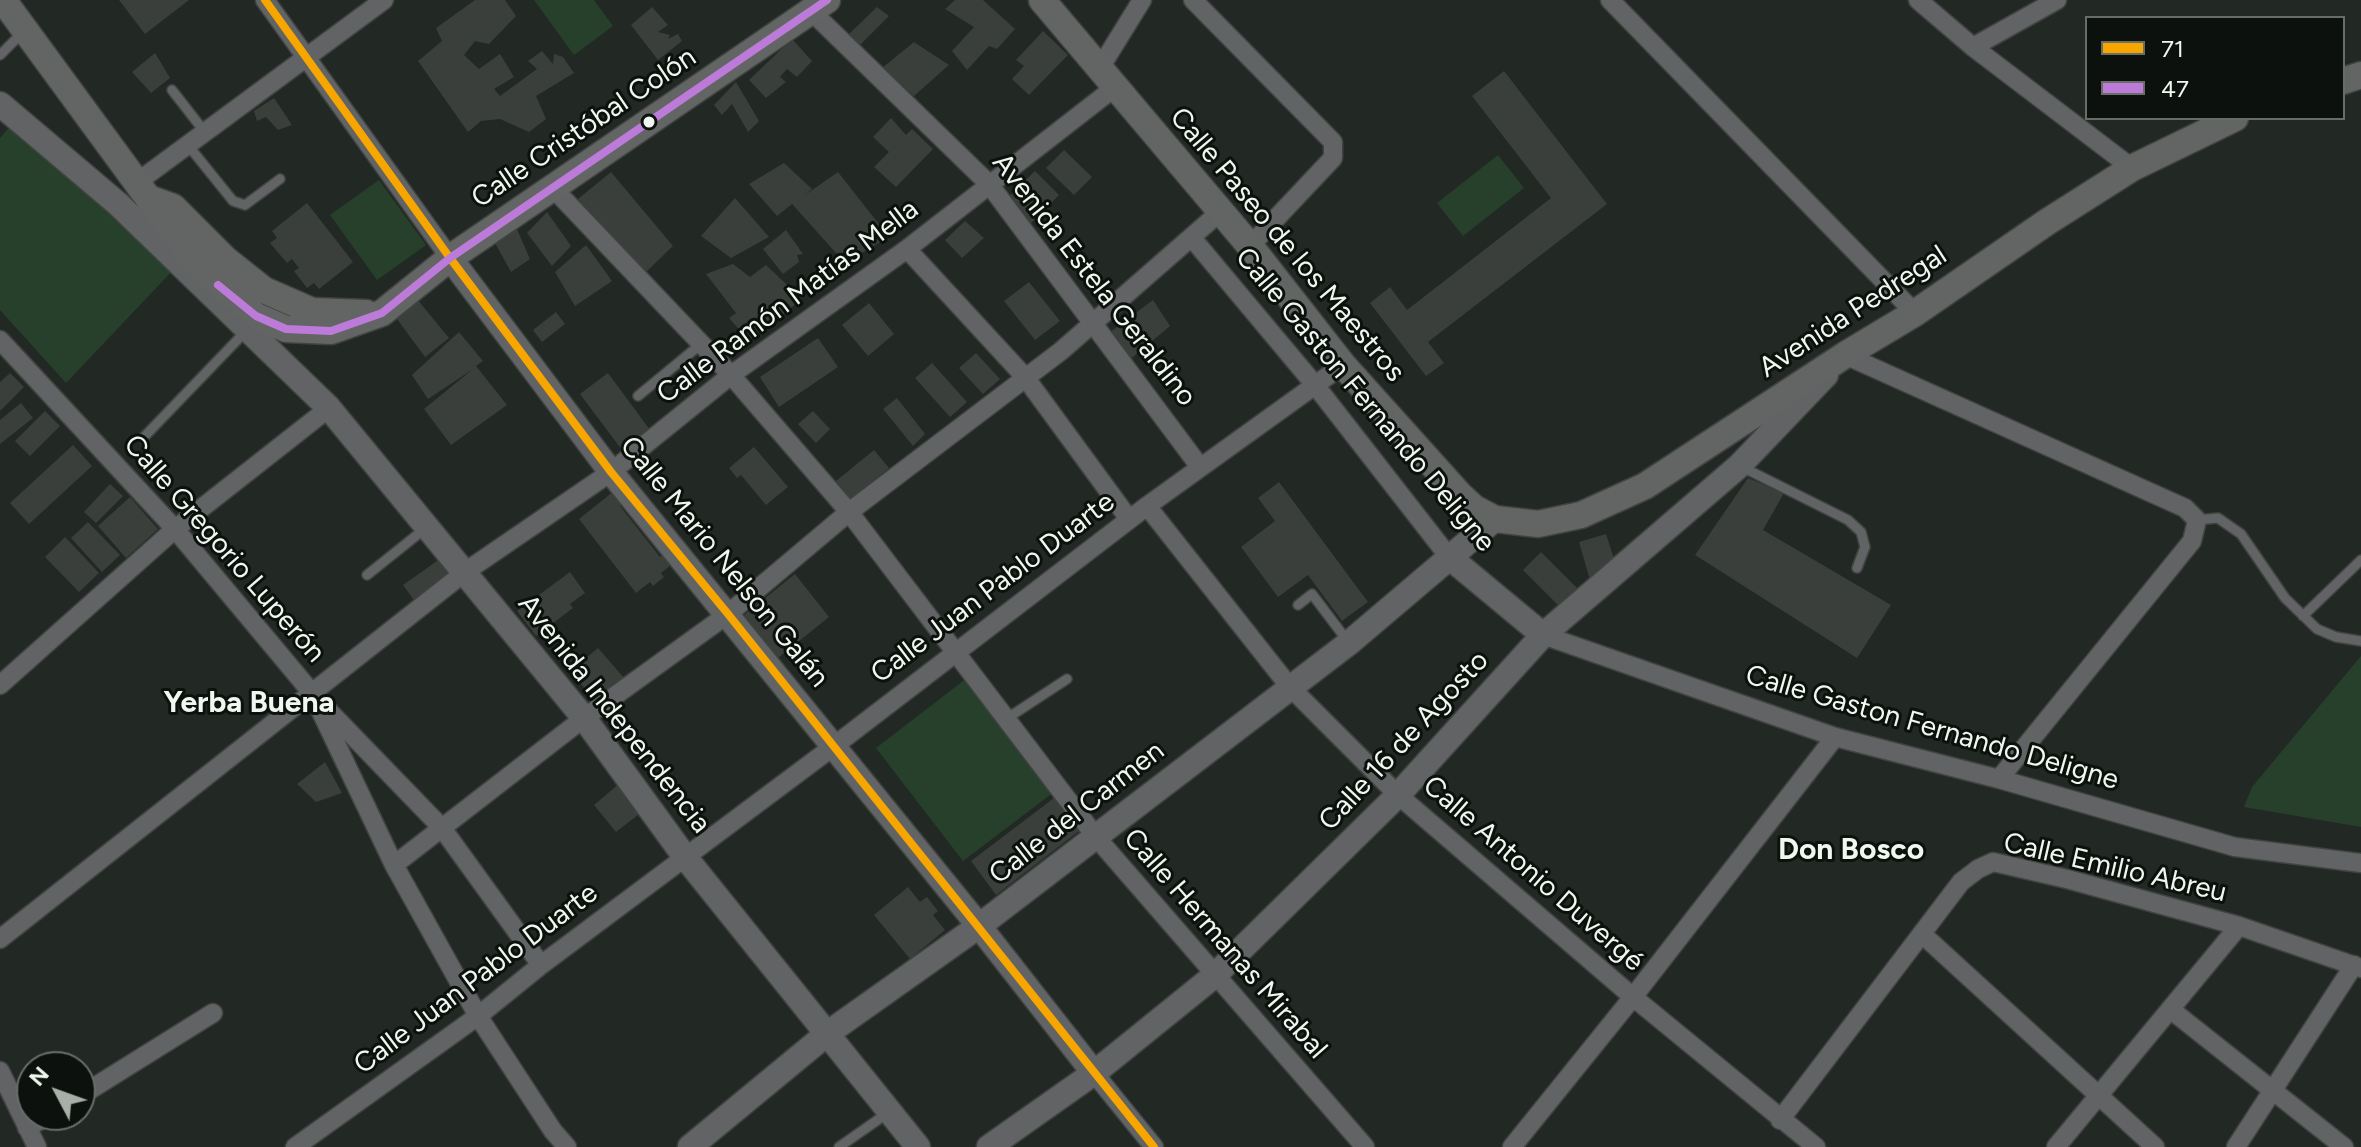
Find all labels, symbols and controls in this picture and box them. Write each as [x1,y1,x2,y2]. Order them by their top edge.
legend [2085,16,2345,120]
text: 71 [2161,34,2184,63]
street label: Calle Cristóbal Colón [466,40,702,216]
text: 47 [2161,74,2189,103]
street label: Calle Paseo de los Maestros [1163,101,1411,389]
unlabelled marker [641,114,657,130]
street label: Avenida Estela Geraldino [985,147,1203,413]
street label: Calle Ramón Matías Mella [651,193,925,411]
street label: Avenida Pedregal [1753,239,1953,385]
street label: Calle Gaston Fernando Deligne [1228,241,1502,559]
street label: Calle Gregorio Luperón [116,428,332,670]
street label: Calle Mario Nelson Galán [613,430,835,694]
street label: Calle Juan Pablo Duarte [865,485,1121,691]
street label: Avenida Independencia [510,588,718,840]
street label: Calle 16 de Agosto [1312,644,1496,838]
street label: Calle Gaston Fernando Deligne [1742,659,2122,797]
district label: Yerba Buena [164,685,334,721]
street label: Calle del Carmen [983,734,1171,892]
street label: Calle Antonio Duvergé [1416,769,1650,979]
street label: Calle Hermanas Mirabal [1116,822,1334,1066]
street label: Calle Emilio Abreu [2000,826,2230,910]
district label: Don Bosco [1778,832,1924,868]
street label: Calle Juan Pablo Duarte [348,876,604,1082]
north arrow [16,1051,96,1131]
text: N [23,1061,55,1092]

